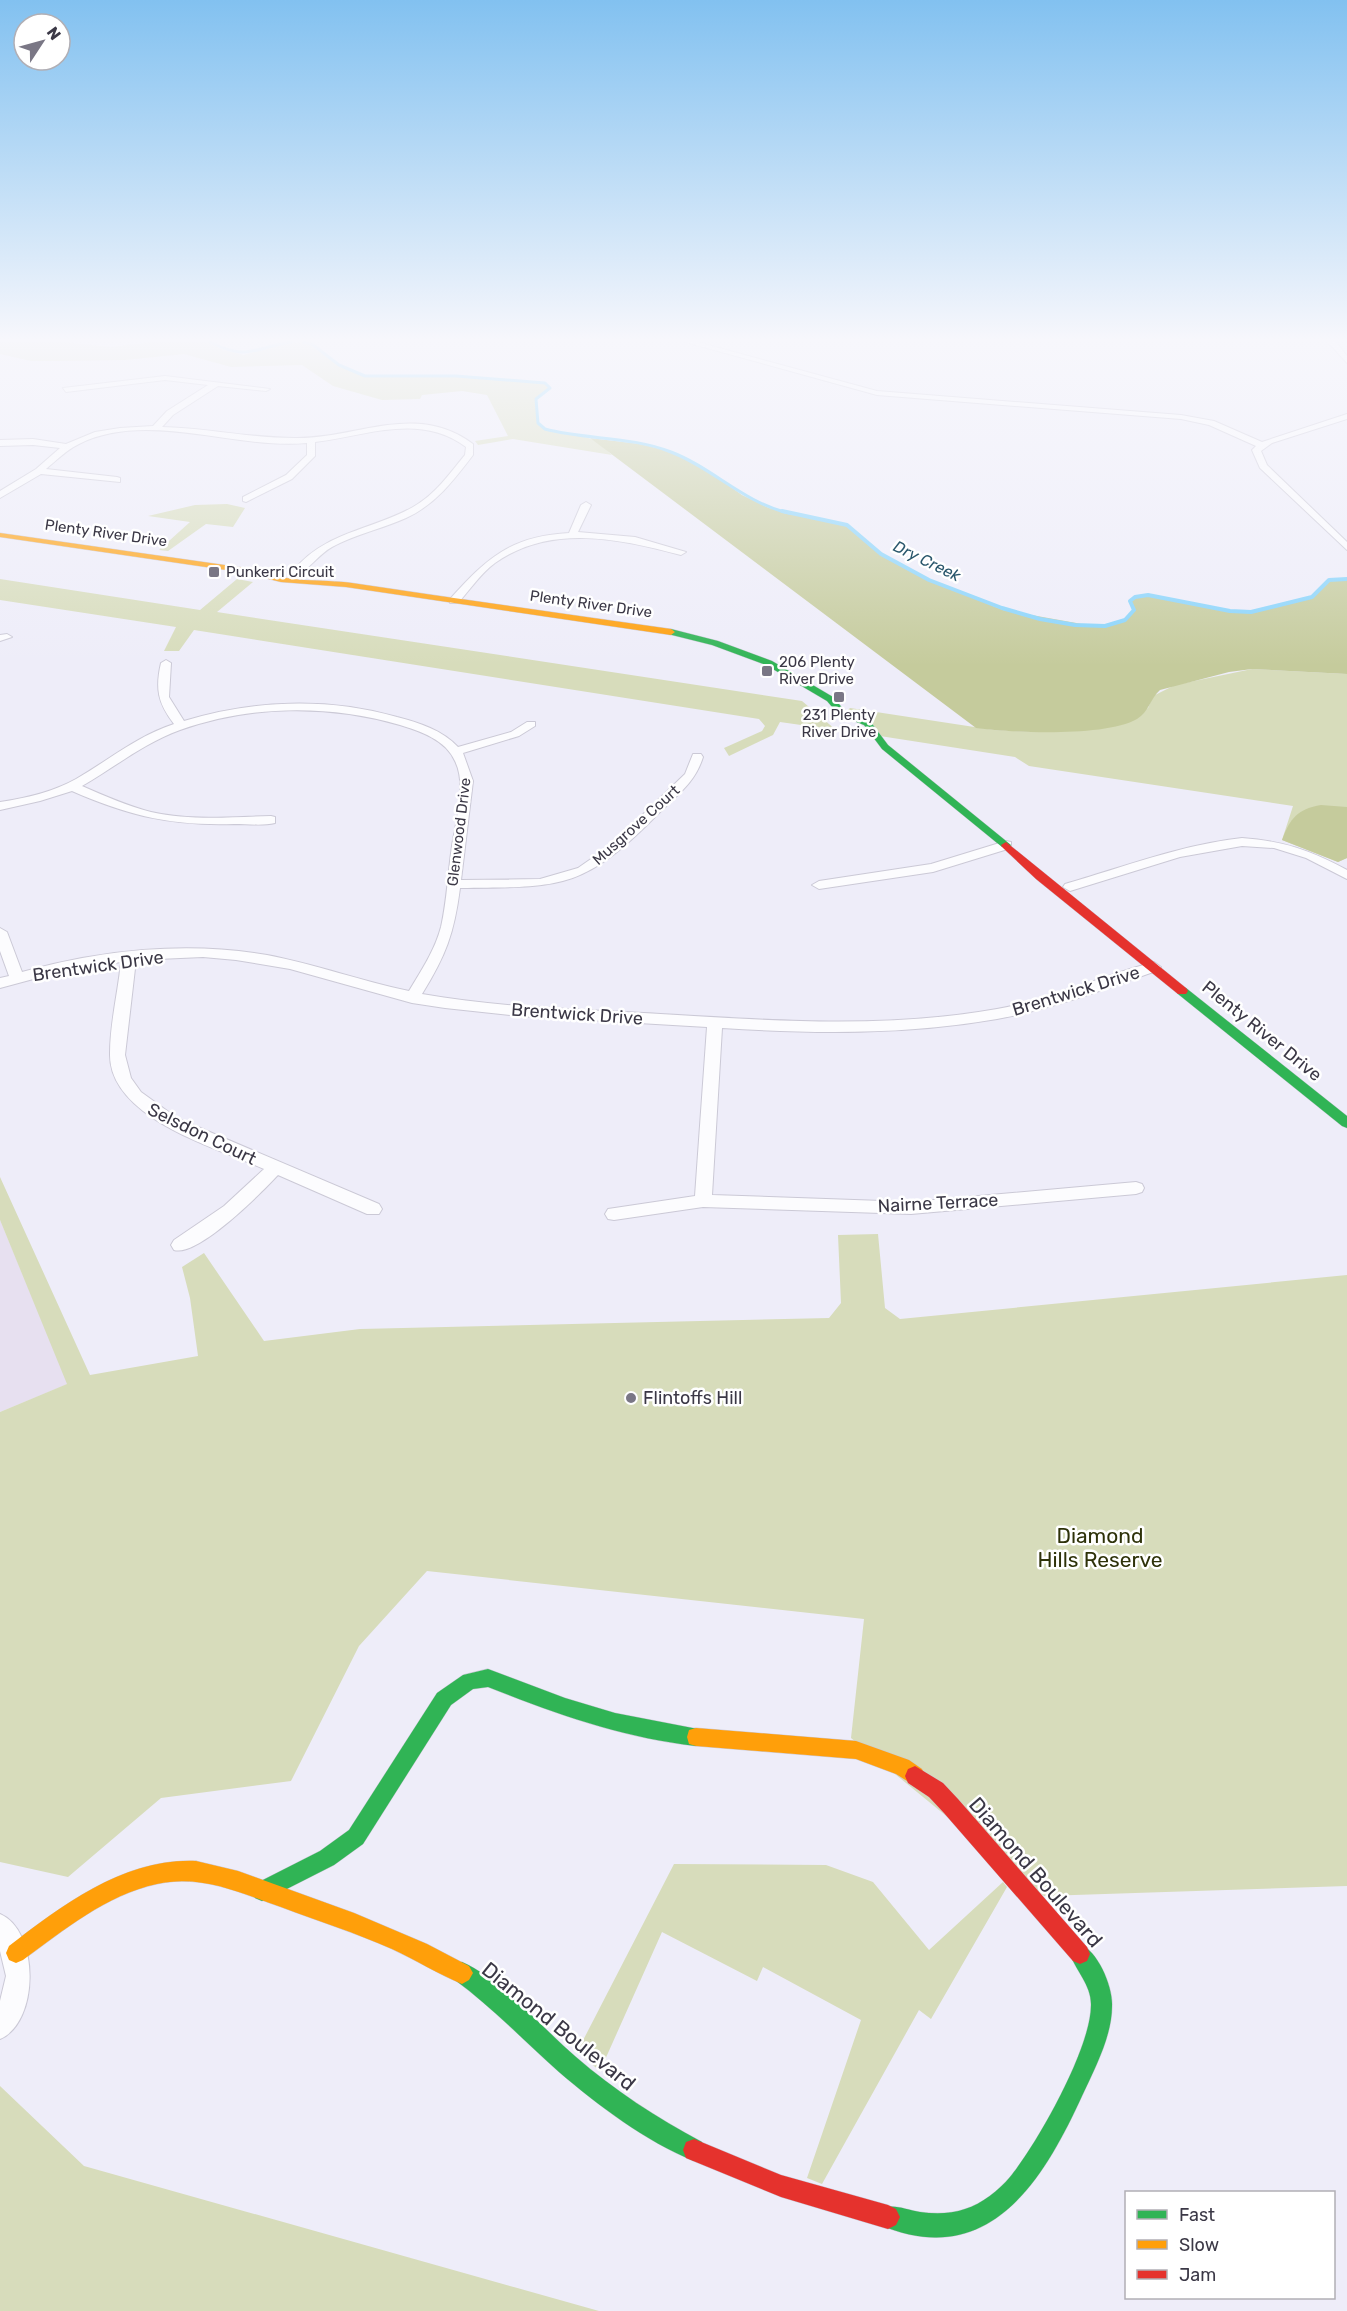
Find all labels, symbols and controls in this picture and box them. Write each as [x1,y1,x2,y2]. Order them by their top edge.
north arrow [12,12,72,72]
text: N [43,23,65,44]
street label: Plenty River Drive [44,516,168,550]
water label: Dry Creek [890,537,964,586]
place label: Punkerri Circuit [226,563,334,581]
marker: Punkerri Circuit [207,565,221,579]
street label: Plenty River Drive [529,587,653,621]
place label: 206 Plenty River Drive [779,653,855,688]
marker: 206 Plenty River Drive [760,664,774,678]
marker: 231 Plenty River Drive [832,690,846,704]
place label: 231 Plenty River Drive [801,706,877,741]
street label: Glenwood Drive [443,777,475,887]
street label: Musgrove Court [589,781,683,869]
street label: Brentwick Drive [31,946,165,986]
street label: Brentwick Drive [1010,961,1142,1021]
street label: Plenty River Drive [1198,976,1326,1086]
street label: Brentwick Drive [510,998,644,1030]
street label: Selsdon Court [144,1098,260,1170]
street label: Nairne Terrace [877,1189,999,1217]
place label: Flintoffs Hill [643,1387,742,1409]
marker: Flintoffs Hill [624,1391,638,1405]
park label: Diamond Hills Reserve [1038,1523,1162,1572]
street label: Diamond Boulevard [964,1792,1108,1952]
street label: Diamond Boulevard [477,1956,641,2096]
legend [1125,2191,1335,2299]
text: Fast [1179,2204,1215,2226]
text: Slow [1179,2234,1219,2256]
text: Jam [1179,2264,1216,2286]

